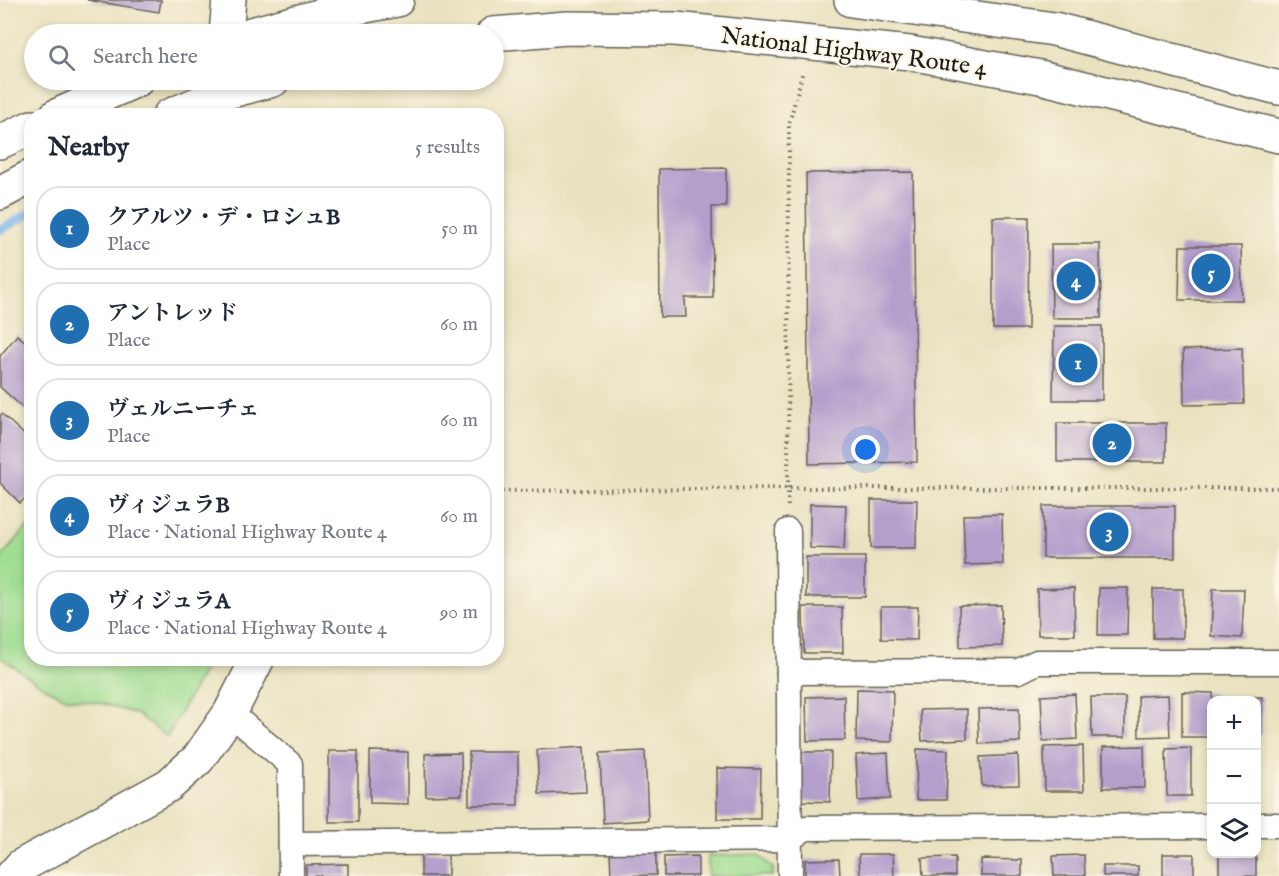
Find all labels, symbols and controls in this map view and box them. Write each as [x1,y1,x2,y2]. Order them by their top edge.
street label: National Highway Route 4 [719,21,989,84]
search box [24,24,504,90]
icon: search [45,41,78,74]
text: Search here [93,43,198,71]
text: Nearby [48,131,129,164]
text: 5 results [415,135,480,160]
text: クアルツ・デ・ロシュB [107,204,340,232]
text: 1 [66,216,73,241]
text: 50 m [441,216,478,241]
text: Place [107,232,150,257]
pin: 5 [1192,250,1230,296]
pin: 4 [1056,258,1096,304]
text: アントレッド [107,300,238,328]
text: 2 [65,312,74,337]
text: 60 m [440,312,478,337]
text: Place [107,328,150,353]
pin: 1 [1058,340,1098,386]
text: ヴェルニーチェ [107,396,259,424]
text: 3 [66,408,73,433]
text: 60 m [440,408,478,433]
pin: 2 [1092,420,1132,466]
text: Place [107,424,150,449]
your location [851,435,880,464]
text: ヴィジュラB [107,492,230,520]
text: 4 [65,504,74,529]
text: 60 m [440,504,478,529]
pin: 3 [1090,510,1128,554]
text: Place · National Highway Route 4 [107,520,387,545]
text: ヴィジュラA [107,588,230,616]
text: 5 [66,600,73,625]
text: 90 m [440,600,478,625]
text: Place · National Highway Route 4 [107,616,387,641]
map controls [1207,696,1261,858]
button: + [1207,696,1261,750]
button: − [1207,750,1261,804]
button: layers [1207,804,1261,858]

